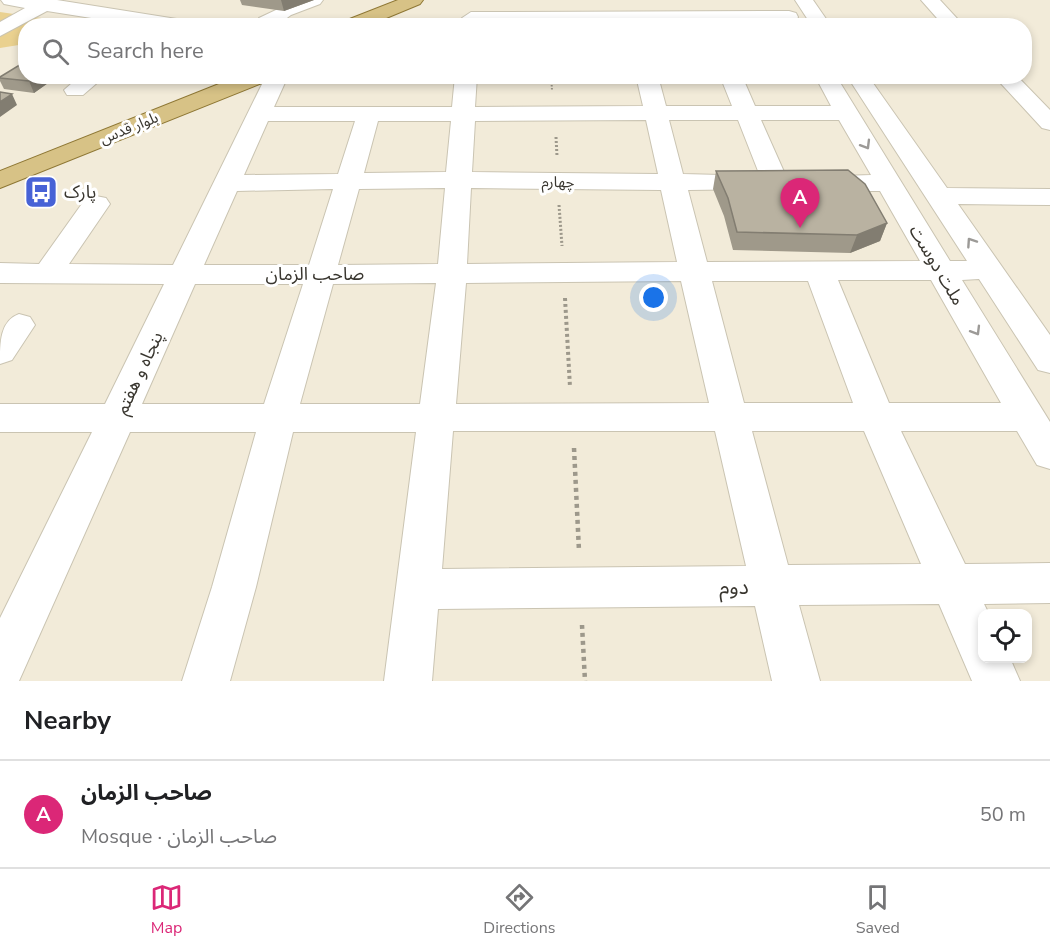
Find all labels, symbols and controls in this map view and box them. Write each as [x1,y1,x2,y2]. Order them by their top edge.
search box [18,18,1032,84]
icon: search [39,35,72,68]
text: Search here [87,36,204,66]
street label: بلوار قدس [97,107,161,149]
one-way arrow [859,139,870,149]
street label: چهارم [541,172,575,193]
bus stop icon: پارک [23,174,59,210]
pin: A [780,178,820,228]
place label: پارک [64,180,96,204]
street label: ملت دوست [904,220,970,310]
one-way arrow [967,238,978,249]
street label: صاحب الزمان [266,262,364,286]
your location [639,283,668,312]
one-way arrow [969,325,980,335]
street label: پنجاه و هفتم [109,328,170,419]
street label: دوم [719,573,749,603]
map controls [978,609,1032,663]
button: locate [978,609,1032,663]
text: Nearby [24,703,111,738]
text: صاحب الزمان [81,778,212,808]
text: A [36,801,51,828]
text: 50 m [980,801,1026,828]
text: Mosque · صاحب الزمان [81,823,277,850]
tab: Map [150,881,183,939]
tab: Directions [483,881,555,939]
tab: Saved [856,881,900,939]

